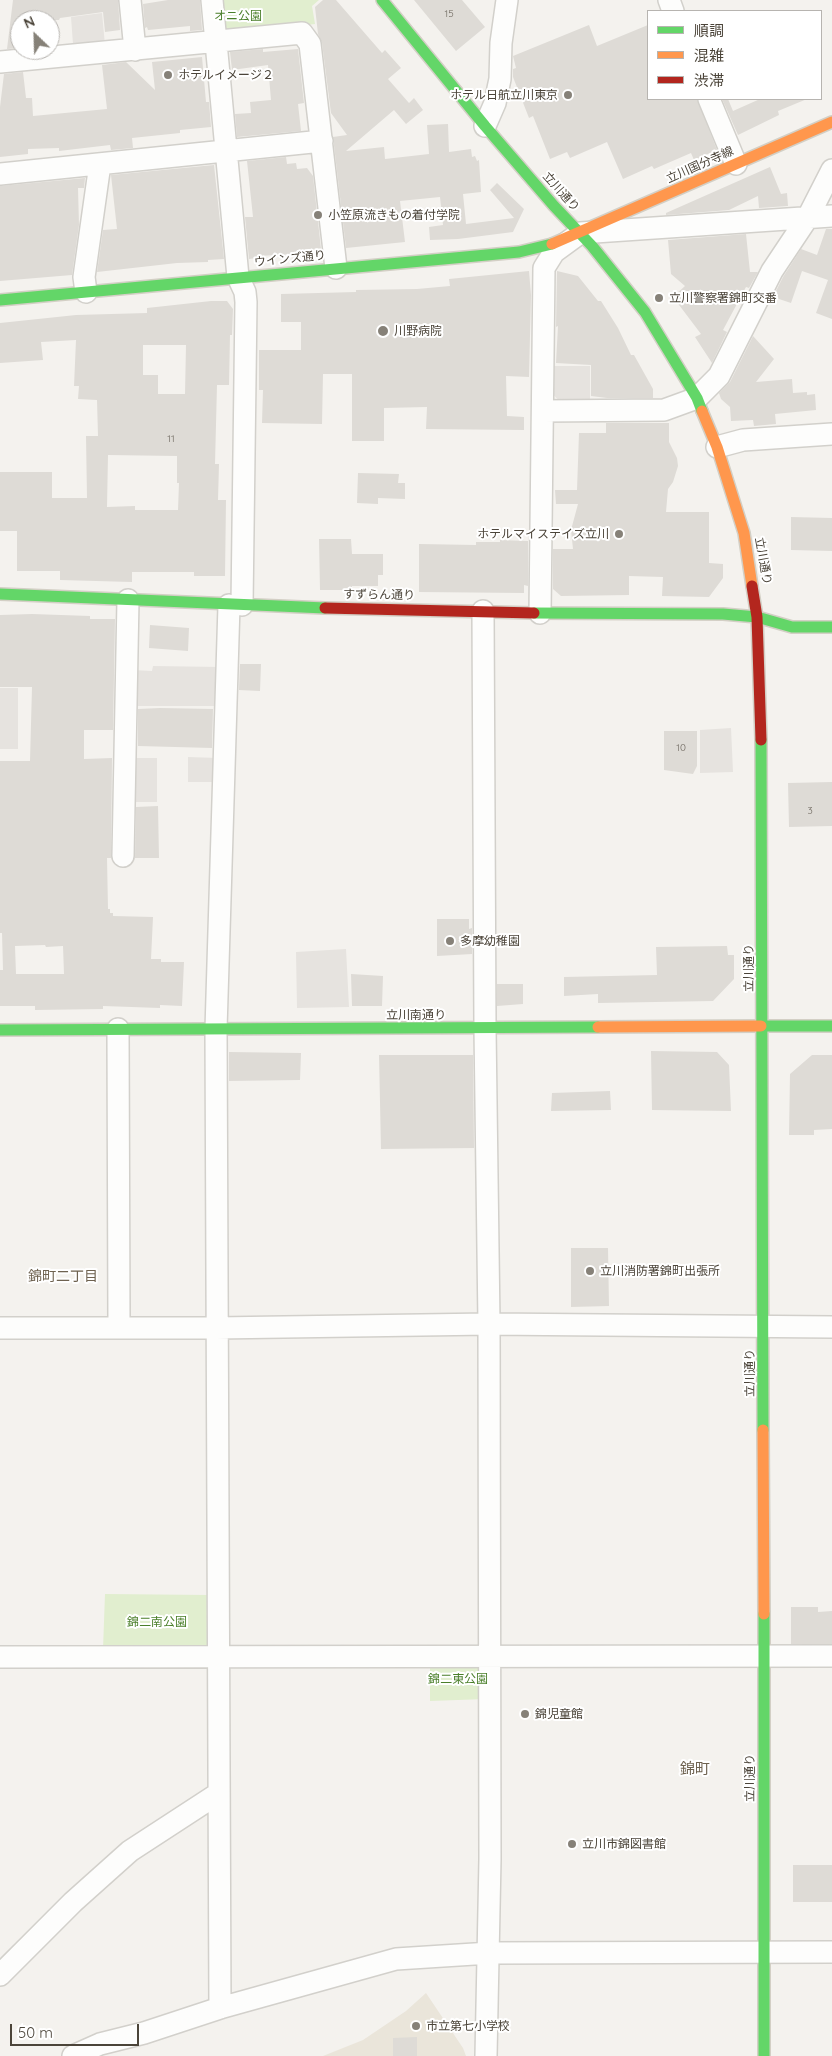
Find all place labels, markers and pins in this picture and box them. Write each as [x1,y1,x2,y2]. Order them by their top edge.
place label: ホテルイメージ２ [178,68,274,82]
marker: ホテルイメージ２ [162,69,174,81]
place label: ホテル日航立川東京 [450,88,558,102]
marker: ホテル日航立川東京 [562,89,574,101]
place label: 小笠原流きもの着付学院 [328,208,460,222]
marker: 小笠原流きもの着付学院 [312,209,324,221]
place label: 立川警察署錦町交番 [669,291,777,305]
marker: 立川警察署錦町交番 [653,292,665,304]
marker: 川野病院 [376,324,390,338]
place label: 川野病院 [394,324,442,338]
place label: ホテルマイステイズ立川 [477,527,609,541]
marker: ホテルマイステイズ立川 [613,528,625,540]
place label: 多摩幼稚園 [460,934,520,948]
marker: 多摩幼稚園 [444,935,456,947]
place label: 立川消防署錦町出張所 [600,1264,720,1278]
marker: 立川消防署錦町出張所 [584,1265,596,1277]
place label: 錦児童館 [535,1707,583,1721]
marker: 錦児童館 [519,1708,531,1720]
place label: 立川市錦図書館 [582,1837,666,1851]
marker: 立川市錦図書館 [566,1838,578,1850]
place label: 市立第七小学校 [426,2019,510,2033]
marker: 市立第七小学校 [410,2020,422,2032]

